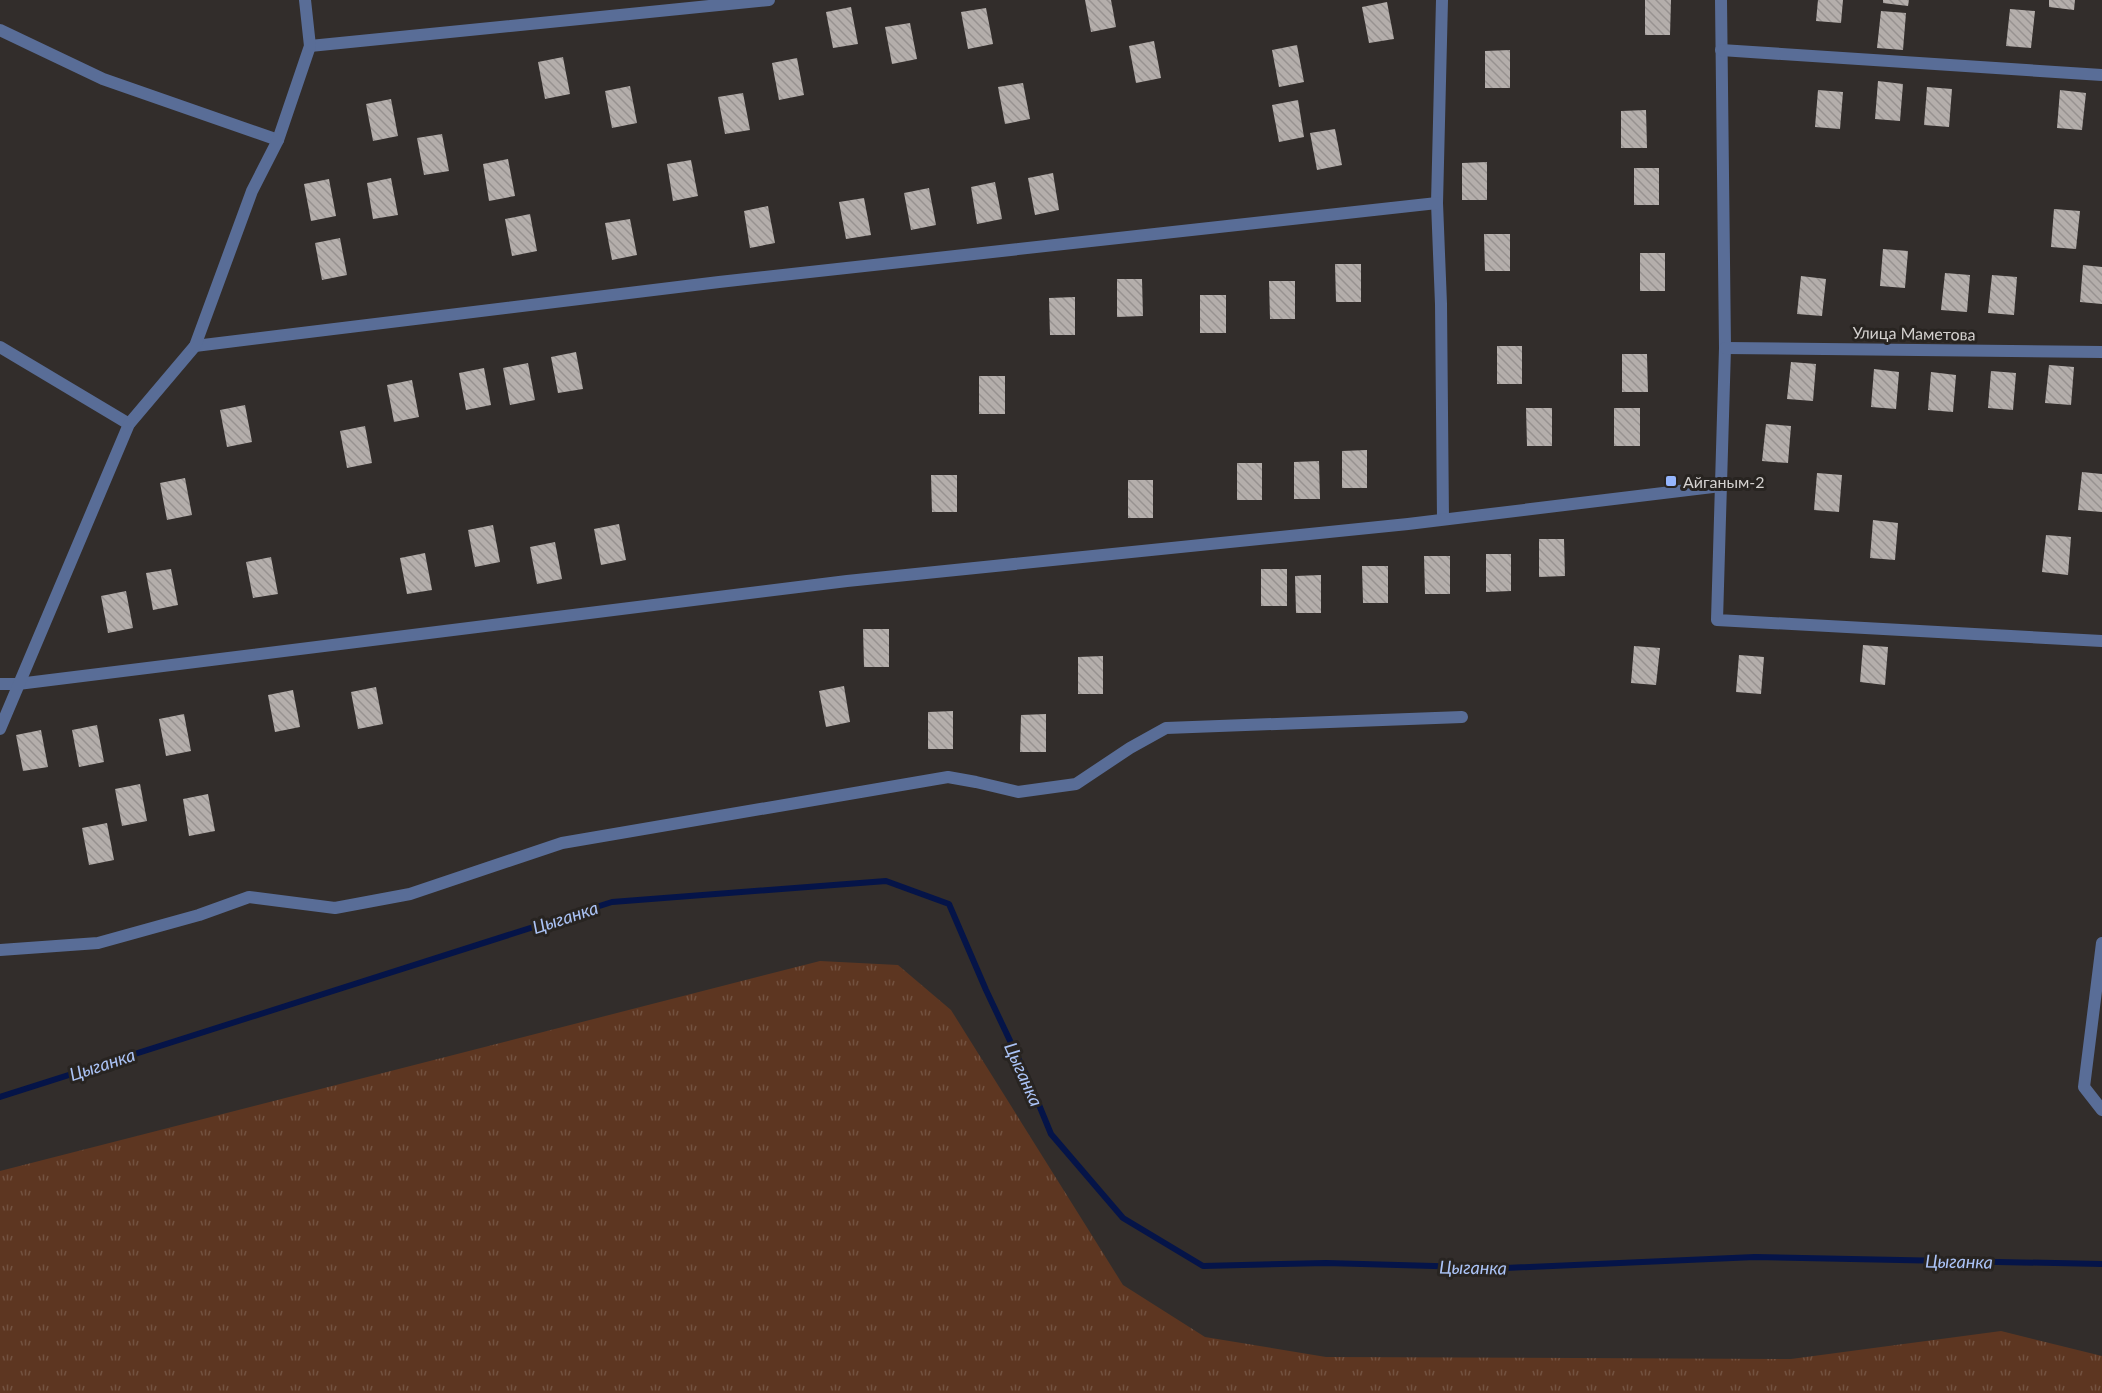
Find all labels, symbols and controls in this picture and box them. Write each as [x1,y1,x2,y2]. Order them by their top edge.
street label: Улица Маметова [1852,322,1976,344]
place label: Айганым-2 [1683,472,1765,491]
marker: Айганым-2 [1664,474,1678,488]
water label: Цыганка [529,896,601,938]
water label: Цыганка [1000,1039,1048,1109]
water label: Цыганка [66,1043,138,1085]
water label: Цыганка [1925,1249,1993,1273]
water label: Цыганка [1439,1255,1507,1279]

